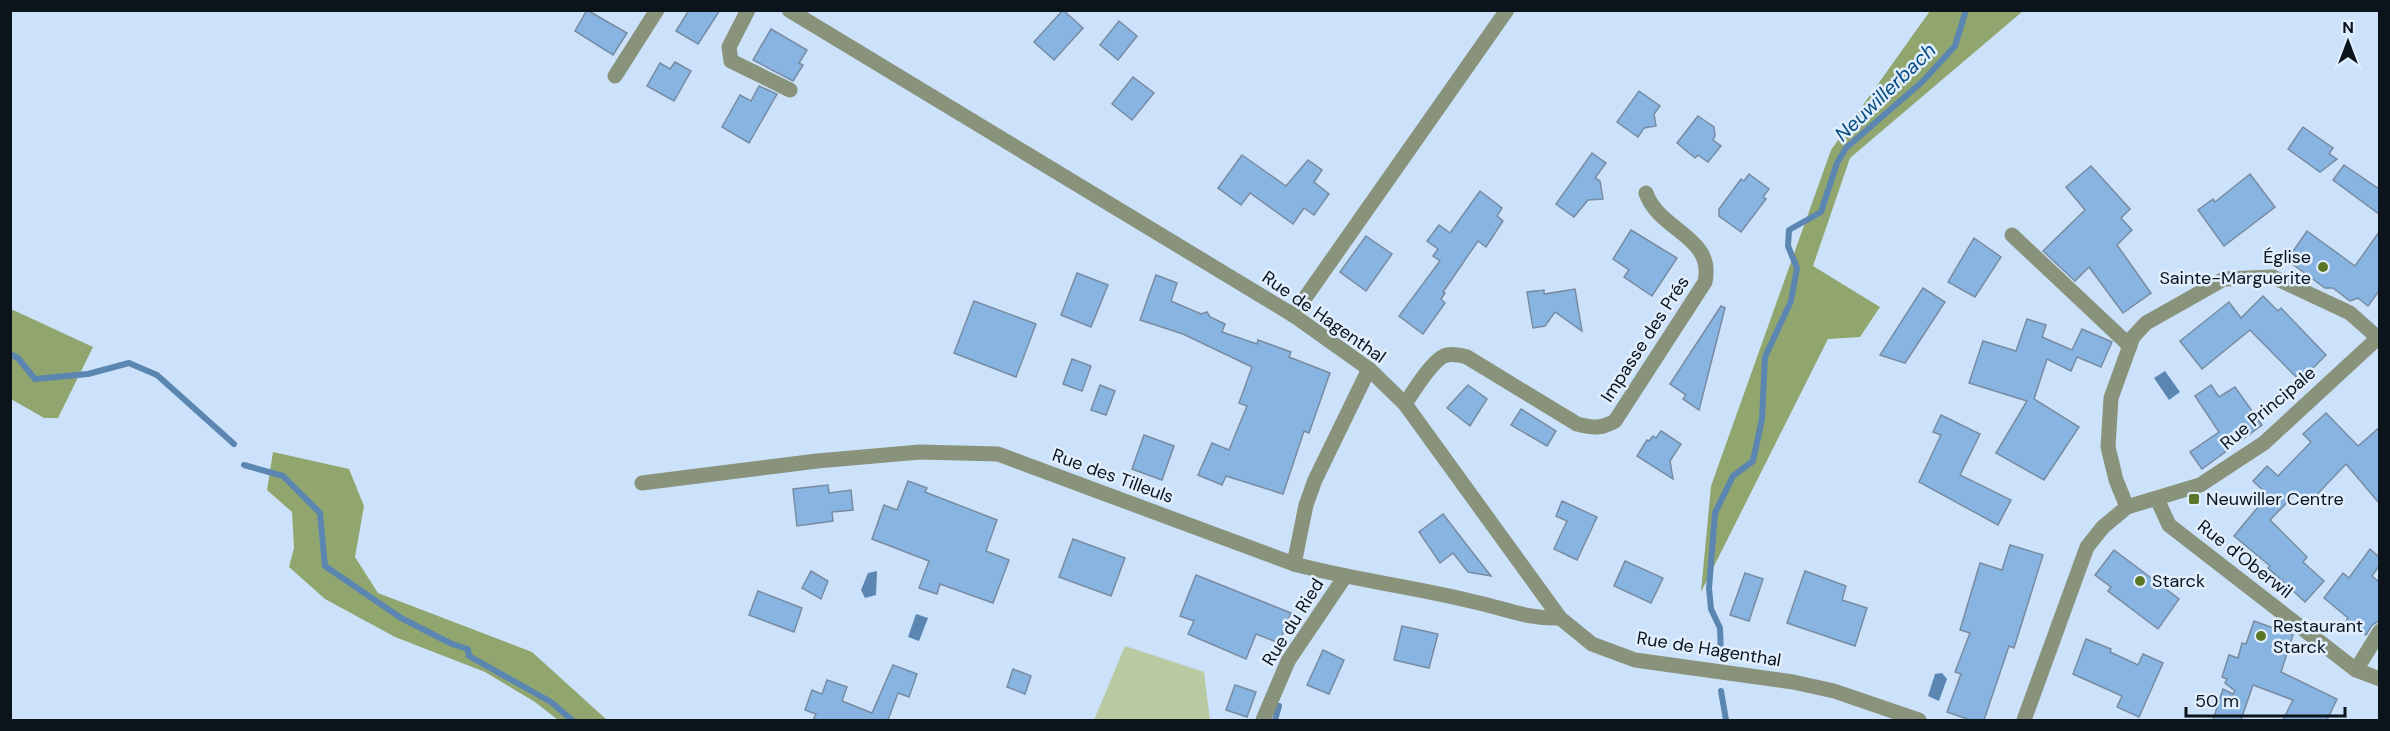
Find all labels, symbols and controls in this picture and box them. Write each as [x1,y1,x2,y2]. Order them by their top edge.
north arrow [2318,12,2378,72]
text: N [2342,17,2354,38]
water label: Neuwillerbach [1829,37,1941,147]
place label: Église Sainte-Marguerite [2159,245,2311,290]
marker: Église Sainte-Marguerite [2316,260,2330,274]
street label: Rue de Hagenthal [1257,265,1391,369]
street label: Impasse des Prés [1595,271,1695,407]
street label: Rue Principale [2215,361,2321,455]
street label: Rue des Tilleuls [1049,443,1177,509]
place label: Neuwiller Centre [2206,487,2344,511]
marker: Neuwiller Centre [2187,492,2201,506]
street label: Rue d'Oberwil [2193,514,2297,604]
place label: Starck [2152,569,2205,593]
street label: Rue du Ried [1257,574,1329,670]
marker: Starck [2133,574,2147,588]
place label: Restaurant Starck [2273,614,2363,659]
street label: Rue de Hagenthal [1635,626,1783,672]
marker: Restaurant Starck [2254,629,2268,643]
scale bar [2186,680,2345,718]
text: 50 m [2195,689,2239,713]

